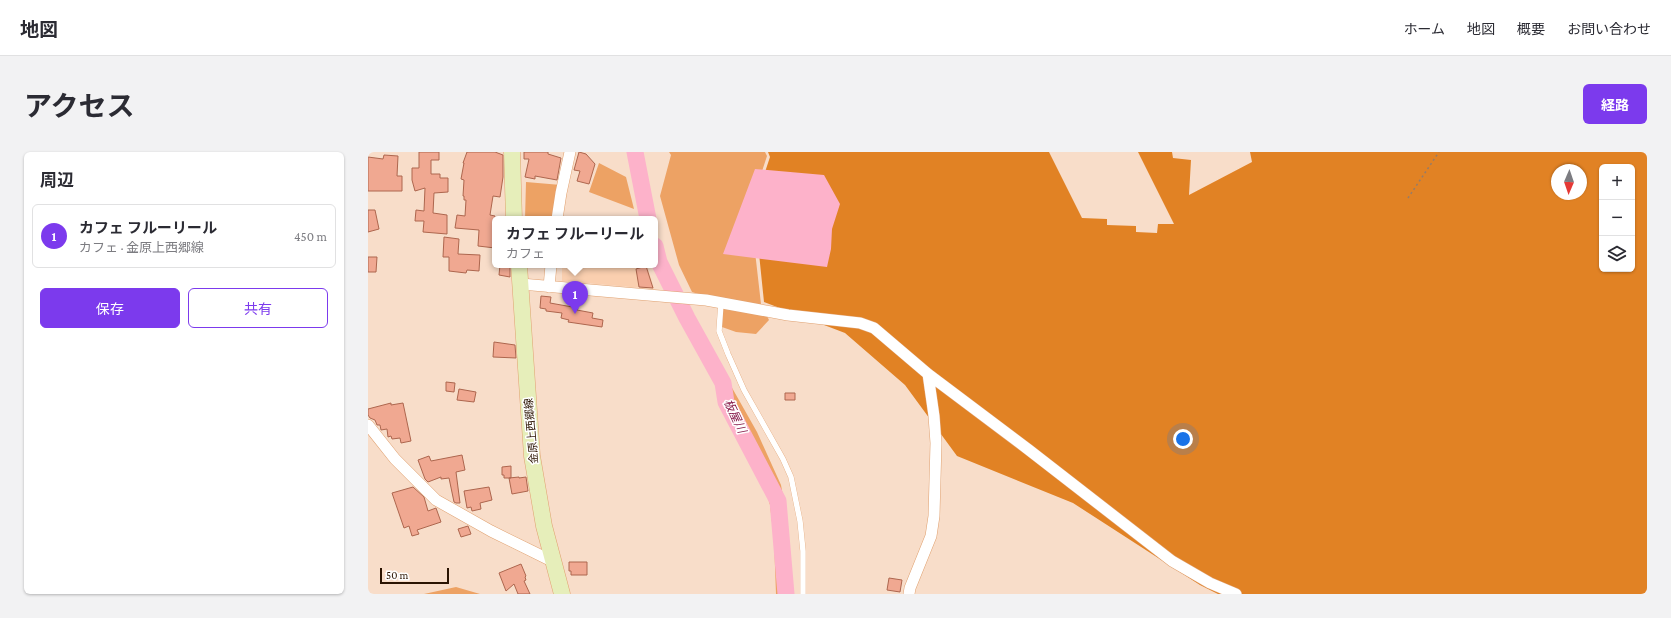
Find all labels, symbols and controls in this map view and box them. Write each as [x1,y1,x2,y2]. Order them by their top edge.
text: 地図 [20,19,58,40]
text: ホーム [1403,21,1445,37]
text: 地図 [1467,21,1495,37]
text: 概要 [1517,21,1545,37]
text: お問い合わせ [1567,21,1651,37]
button: 経路 [1583,84,1647,124]
text: アクセス [24,91,135,122]
north arrow [1551,164,1587,200]
map controls [1599,164,1635,272]
button: + [1599,164,1635,200]
text: 周辺 [40,171,74,190]
button: − [1599,200,1635,236]
popup [492,216,658,268]
text: カフェ フルーリール [79,220,217,236]
text: カフェ フルーリール [506,226,644,242]
text: 1 [52,229,56,244]
text: 450 m [294,229,327,244]
button: layers [1599,236,1635,272]
text: カフェ · 金原上西郷線 [79,240,204,255]
text: カフェ [506,246,545,261]
pin: 1 [562,281,588,314]
button: 保存 [40,288,180,328]
button: 共有 [188,288,328,328]
water label: 板屋川 [721,397,750,437]
street label: 金原上西郷線 [522,398,540,464]
your location [1173,429,1193,449]
scale bar [380,566,449,585]
text: 50 m [386,569,408,581]

